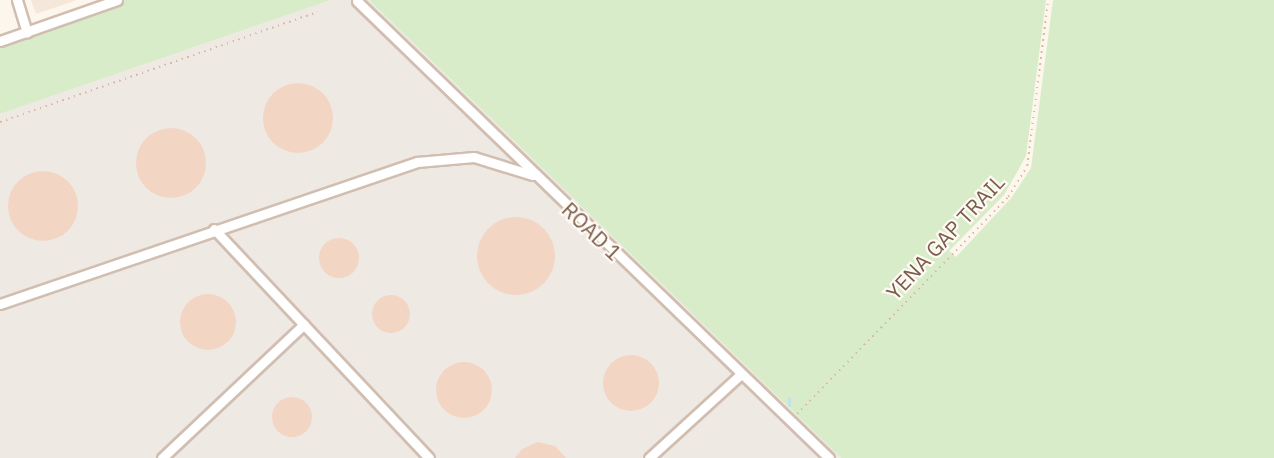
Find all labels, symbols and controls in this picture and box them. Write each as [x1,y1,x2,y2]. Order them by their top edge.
street label: YENA GAP TRAIL [881,169,1009,305]
street label: ROAD 1 [557,197,627,265]

